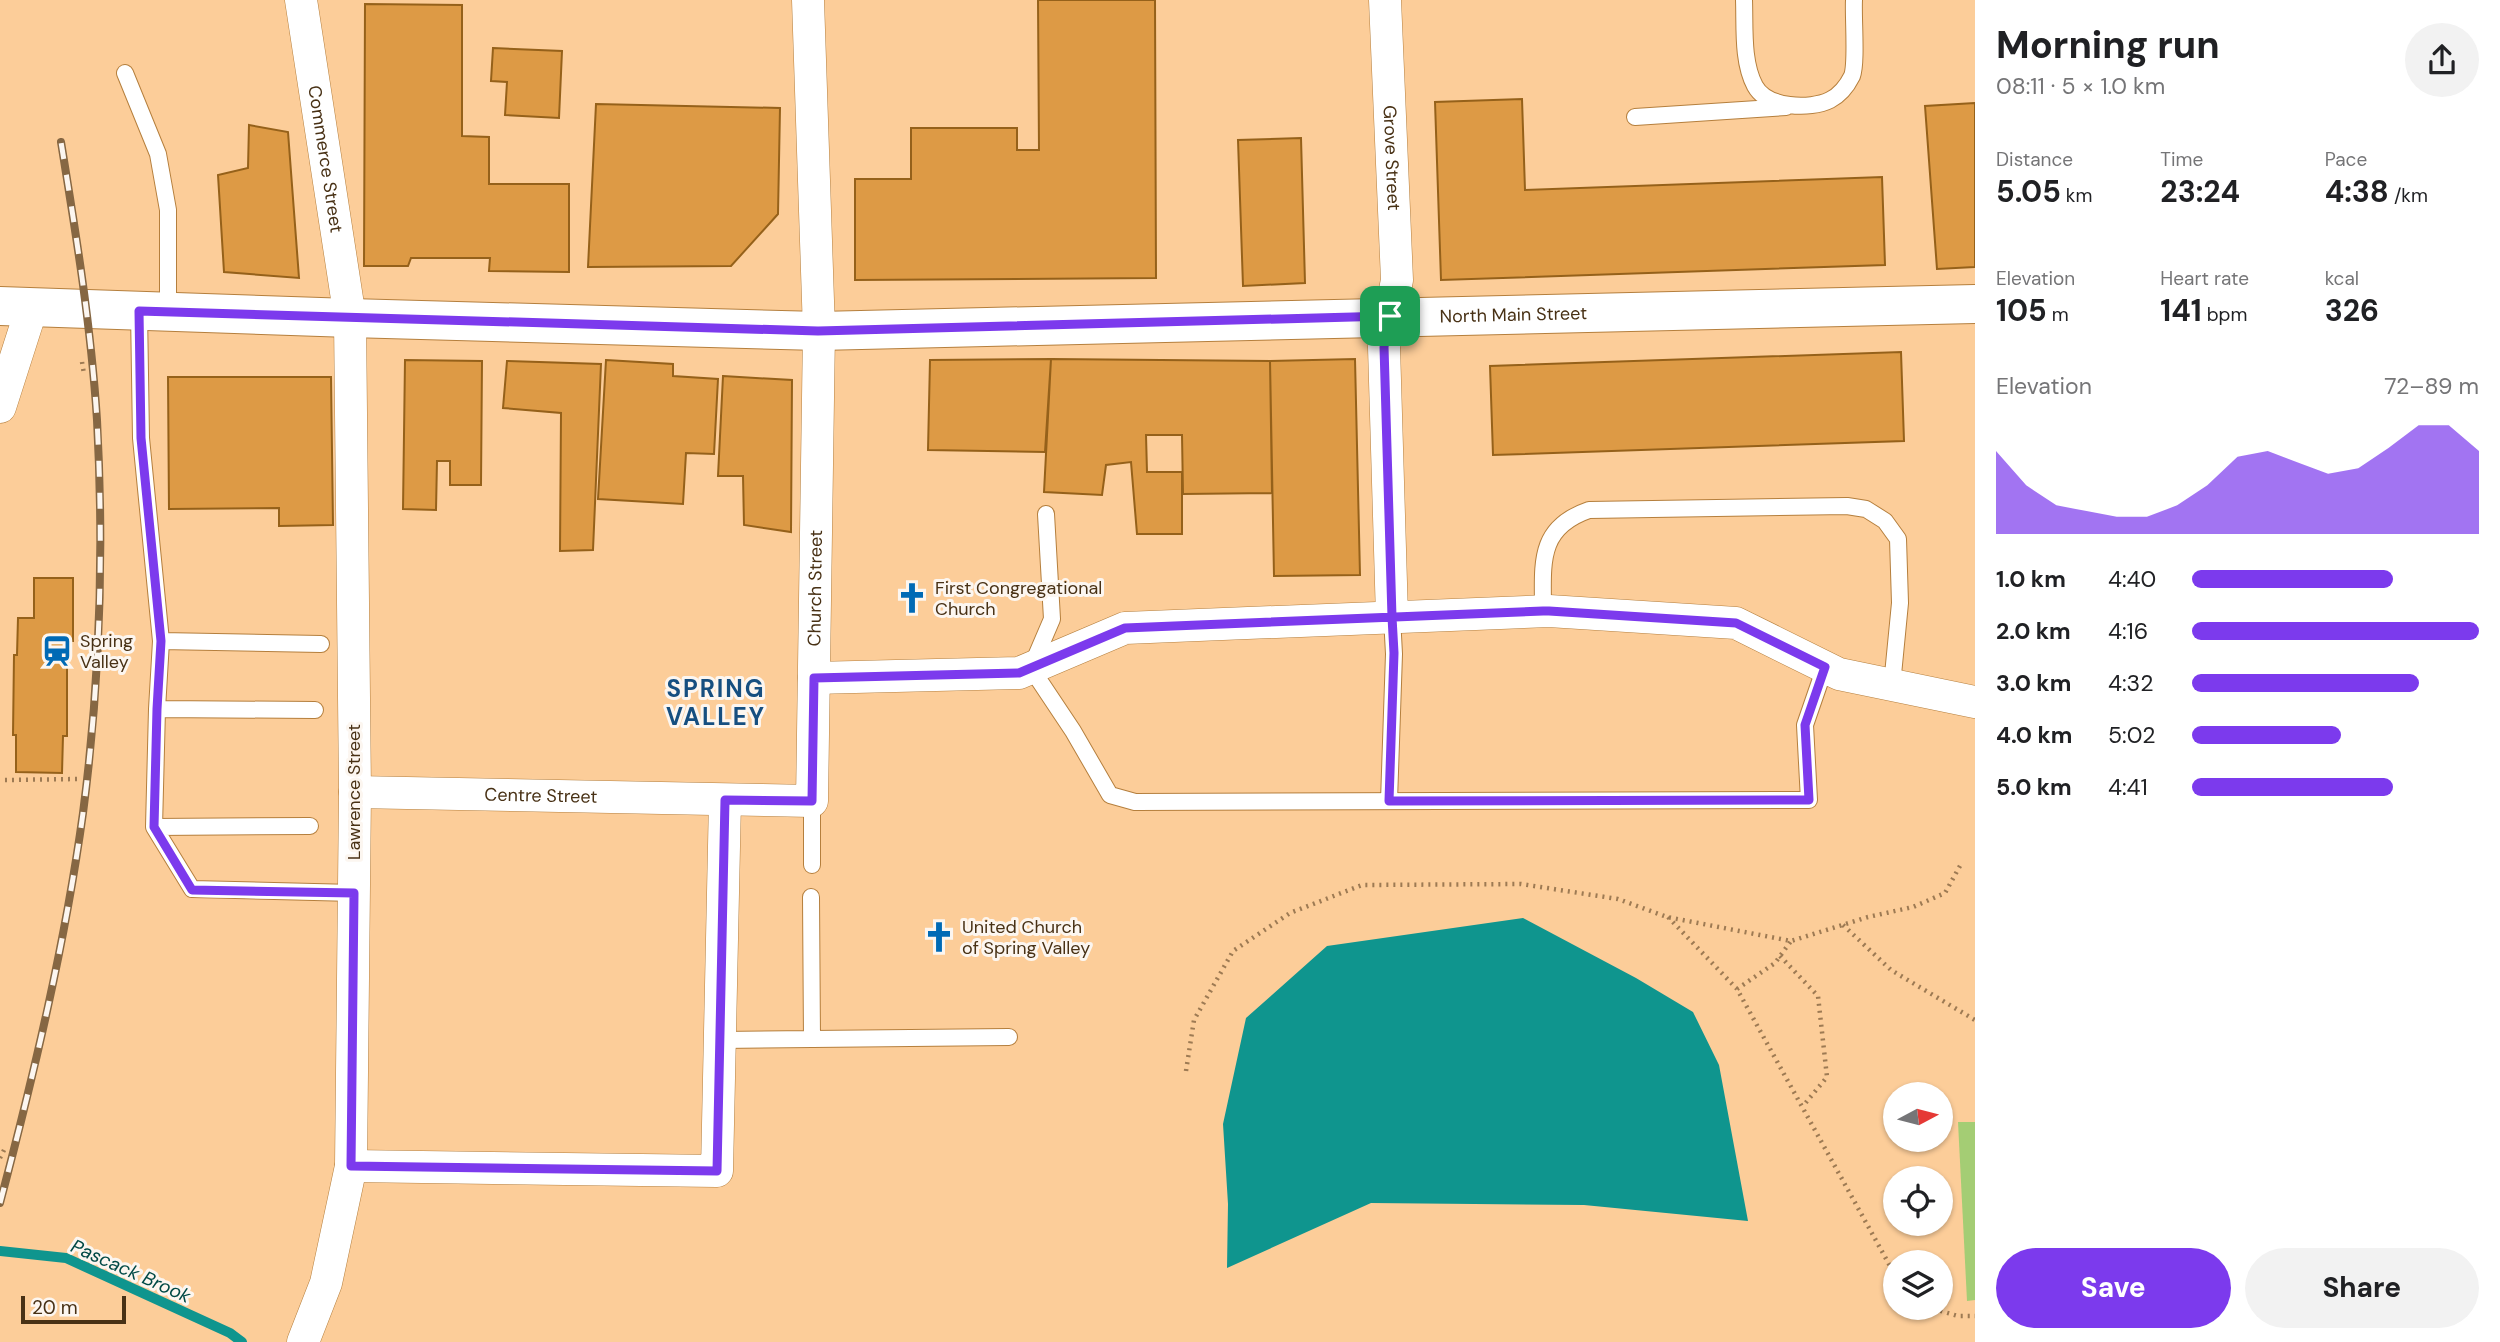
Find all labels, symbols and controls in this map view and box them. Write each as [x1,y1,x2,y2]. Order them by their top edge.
text: Morning run [1996,20,2220,70]
button: share [2405,23,2479,97]
text: 08:11 · 5 × 1.0 km [1996,71,2165,101]
street label: Commerce Street [302,84,349,234]
street label: Grove Street [1378,105,1406,211]
text: Distance [1996,147,2073,172]
text: Time [2160,147,2203,172]
text: Pace [2325,147,2367,172]
text: 5.05 [1996,172,2061,211]
text: 23:24 [2160,172,2240,211]
text: 4:38 [2325,172,2389,211]
text: km [2061,183,2092,208]
text: /km [2389,183,2428,208]
text: Elevation [1996,266,2075,291]
text: Heart rate [2160,266,2249,291]
text: kcal [2325,266,2359,291]
pin [1360,286,1420,346]
text: 105 [1996,291,2047,330]
text: 141 [2160,291,2202,330]
text: 326 [2325,291,2379,330]
icon: arrive [1371,297,1409,335]
street label: North Main Street [1439,301,1587,328]
text: m [2047,302,2069,327]
text: bpm [2202,302,2247,327]
text: Elevation [1996,371,2092,401]
text: 72–89 m [2384,371,2479,401]
street label: Church Street [802,530,828,647]
text: 1.0 km [1996,564,2066,594]
text: 4:40 [2108,564,2156,594]
place label: First Congregational Church [935,576,1102,621]
church icon: First Congregational Church [895,581,929,615]
text: 2.0 km [1996,616,2071,646]
text: 4:16 [2108,616,2148,646]
place label: Spring Valley [80,629,133,674]
station icon: Spring Valley [40,634,74,668]
text: 3.0 km [1996,668,2071,698]
text: 4:32 [2108,668,2153,698]
district label: SPRING VALLEY [666,673,766,732]
text: 4.0 km [1996,720,2072,750]
text: 5:02 [2108,720,2155,750]
street label: Lawrence Street [342,724,366,860]
text: 5.0 km [1996,772,2072,802]
text: 4:41 [2108,772,2148,802]
street label: Centre Street [484,783,598,809]
place label: United Church of Spring Valley [962,915,1090,960]
church icon: United Church of Spring Valley [922,920,956,954]
north arrow [1883,1082,1953,1152]
map controls [1883,1082,1953,1320]
button: locate [1883,1166,1953,1236]
water label: Pascack Brook [67,1233,195,1309]
button: Save [1996,1248,2231,1328]
button: Share [2245,1248,2479,1328]
button: layers [1883,1250,1953,1320]
scale bar [21,1293,126,1325]
text: 20 m [32,1295,78,1320]

